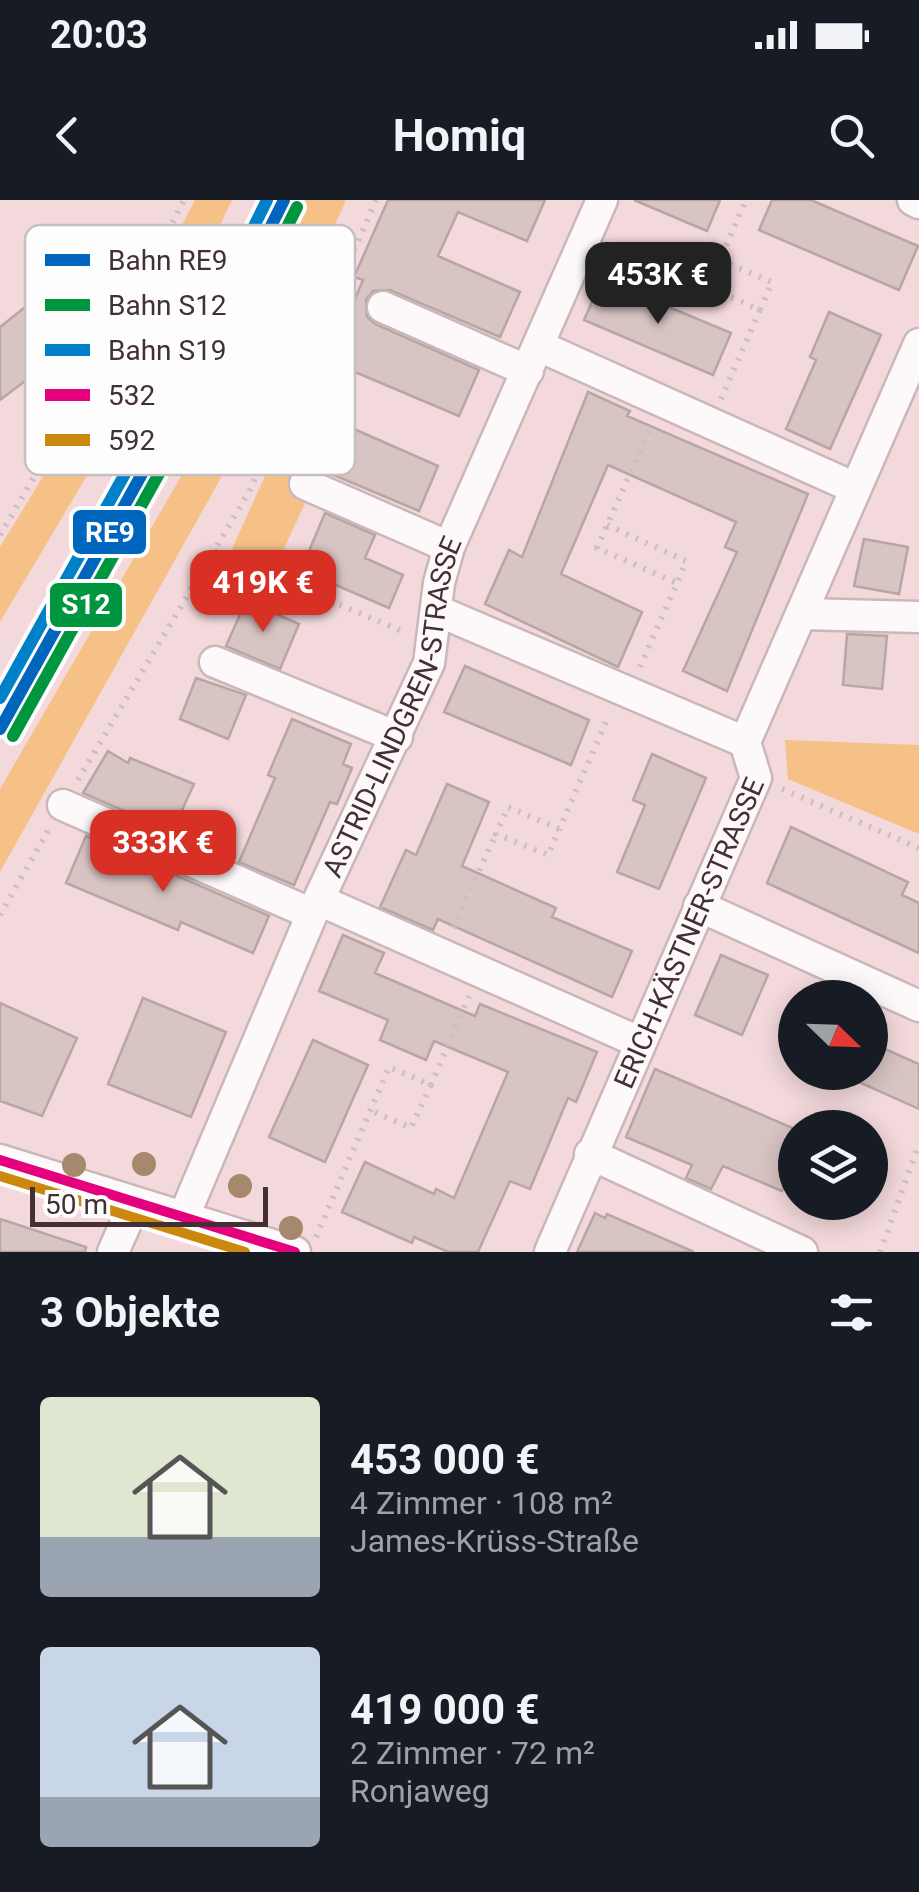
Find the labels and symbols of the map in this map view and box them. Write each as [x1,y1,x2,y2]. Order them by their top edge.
legend [25,225,355,475]
pin: 453K € [577,242,739,327]
text: Bahn RE9 [108,244,227,277]
text: Bahn S12 [108,289,227,322]
text: Bahn S19 [108,334,227,367]
text: 532 [108,379,155,412]
text: 592 [108,424,155,457]
line badge: RE9 [71,508,148,556]
text: RE9 [85,516,135,549]
street label: ASTRID-LINDGREN-STRASSE [316,531,469,882]
pin: 419K € [182,550,344,635]
line badge: S12 [48,581,124,629]
text: S12 [61,588,111,621]
street label: ERICH-KÄSTNER-STRASSE [607,773,771,1093]
pin: 333K € [82,810,244,895]
north arrow [778,980,888,1090]
scale bar [30,1182,268,1226]

